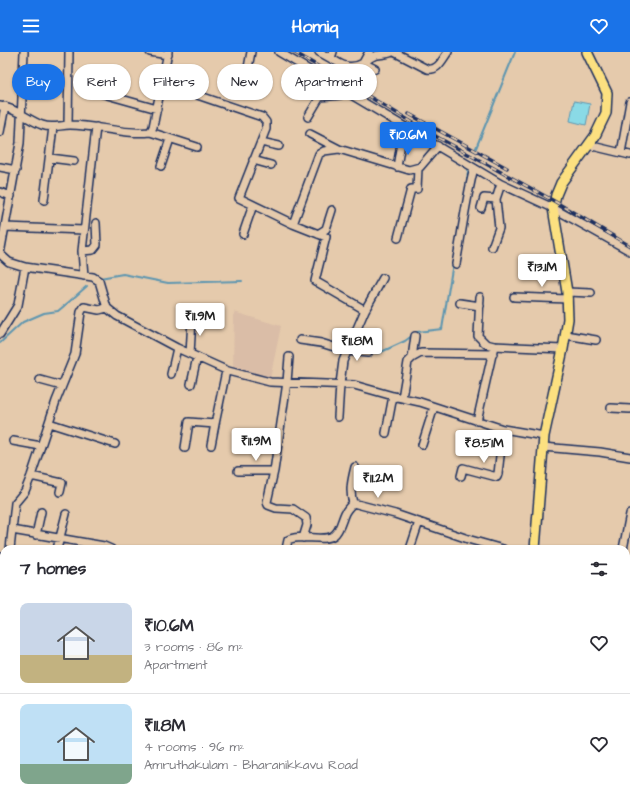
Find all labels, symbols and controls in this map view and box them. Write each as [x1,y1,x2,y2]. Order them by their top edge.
text: Homiq [291,14,339,39]
icon: menu [20,15,42,37]
icon: heart [588,15,610,37]
chip: Buy [12,64,65,100]
chip: Rent [73,64,131,100]
chip: Filters [139,64,209,100]
chip: New [217,64,273,100]
chip: Apartment [281,64,377,100]
pin: ₹10.6M [375,122,441,156]
text: ₹10.6M [389,126,427,144]
pin: ₹13.1M [509,254,575,288]
text: ₹13.1M [527,258,557,276]
pin: ₹11.9M [167,303,233,337]
text: ₹11.9M [185,307,215,325]
pin: ₹11.8M [324,328,390,362]
text: ₹11.8M [341,332,373,350]
pin: ₹11.9M [223,428,289,462]
pin: ₹8.51M [451,430,517,464]
text: ₹11.9M [241,432,271,450]
text: ₹8.51M [464,434,504,452]
pin: ₹11.2M [345,465,411,499]
text: ₹11.2M [363,469,393,487]
text: 7 homes [20,557,86,581]
icon: filters [588,558,610,580]
text: ₹10.6M [144,614,194,638]
icon: home [52,619,100,667]
icon: heart [588,632,610,654]
text: 3 rooms · 86 m² [144,638,243,656]
text: Apartment [144,656,208,674]
text: ₹11.8M [144,714,186,738]
icon: home [52,720,100,768]
icon: heart [588,733,610,755]
text: 4 rooms · 96 m² [144,738,244,756]
text: Amruthakulam - Bharanikkavu Road [144,756,358,774]

